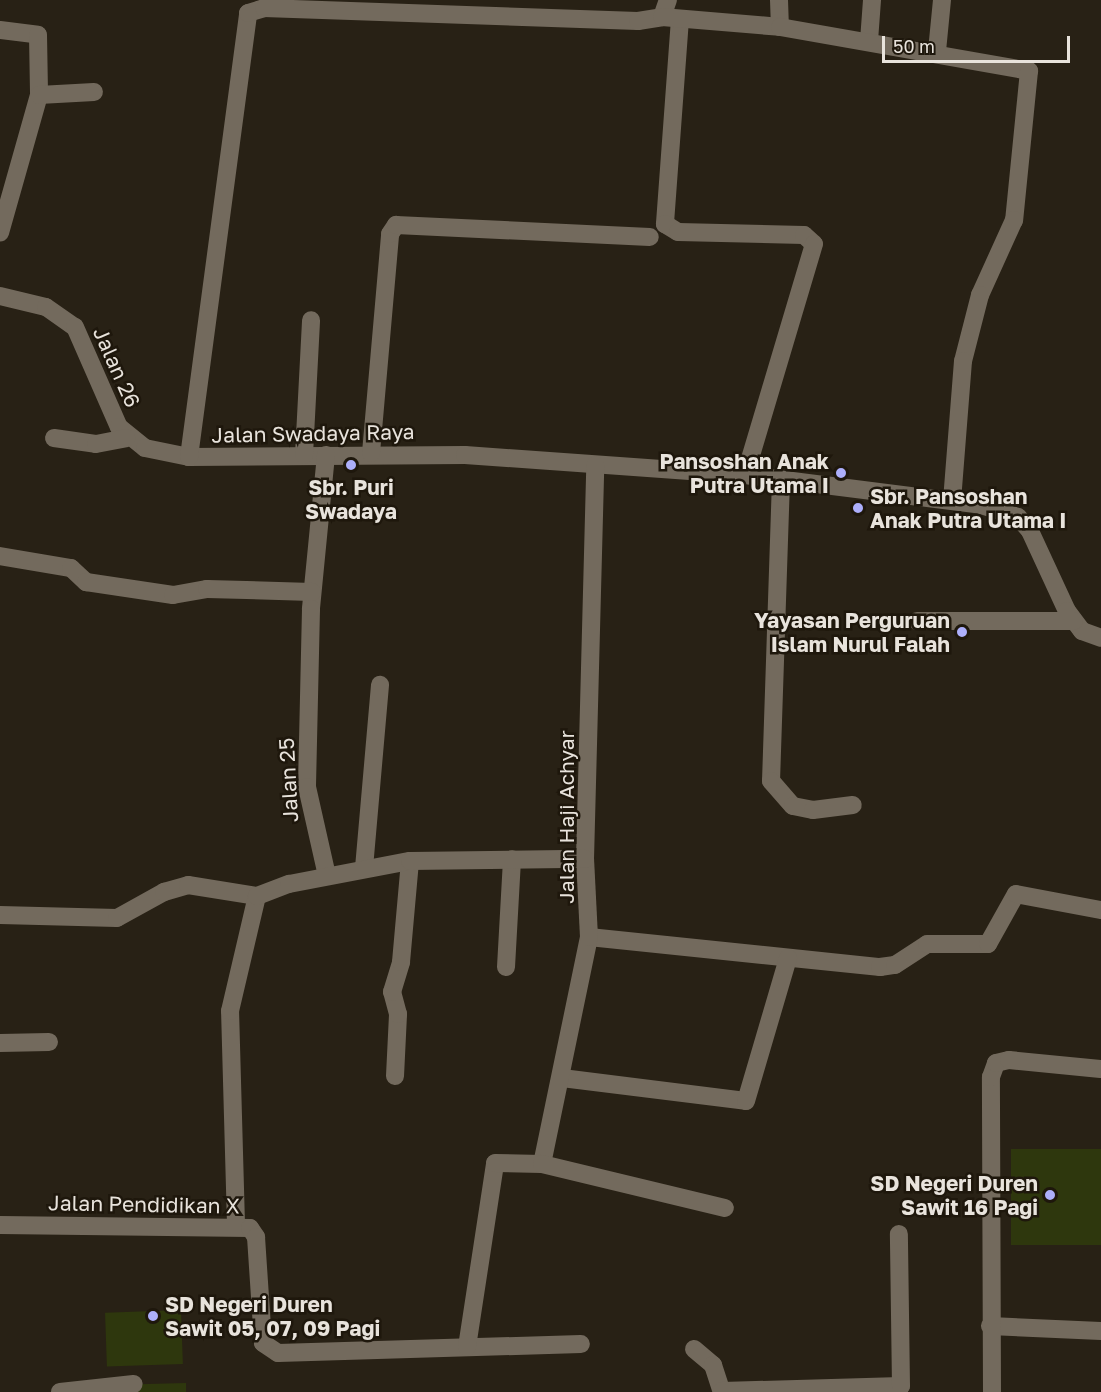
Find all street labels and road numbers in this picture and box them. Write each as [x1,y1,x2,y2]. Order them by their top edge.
street label: Jalan 26 [88,323,146,411]
street label: Jalan Swadaya Raya [211,419,415,447]
street label: Jalan Haji Achyar [553,730,579,904]
street label: Jalan 25 [273,737,303,823]
street label: Jalan Pendidikan X [48,1190,240,1218]

